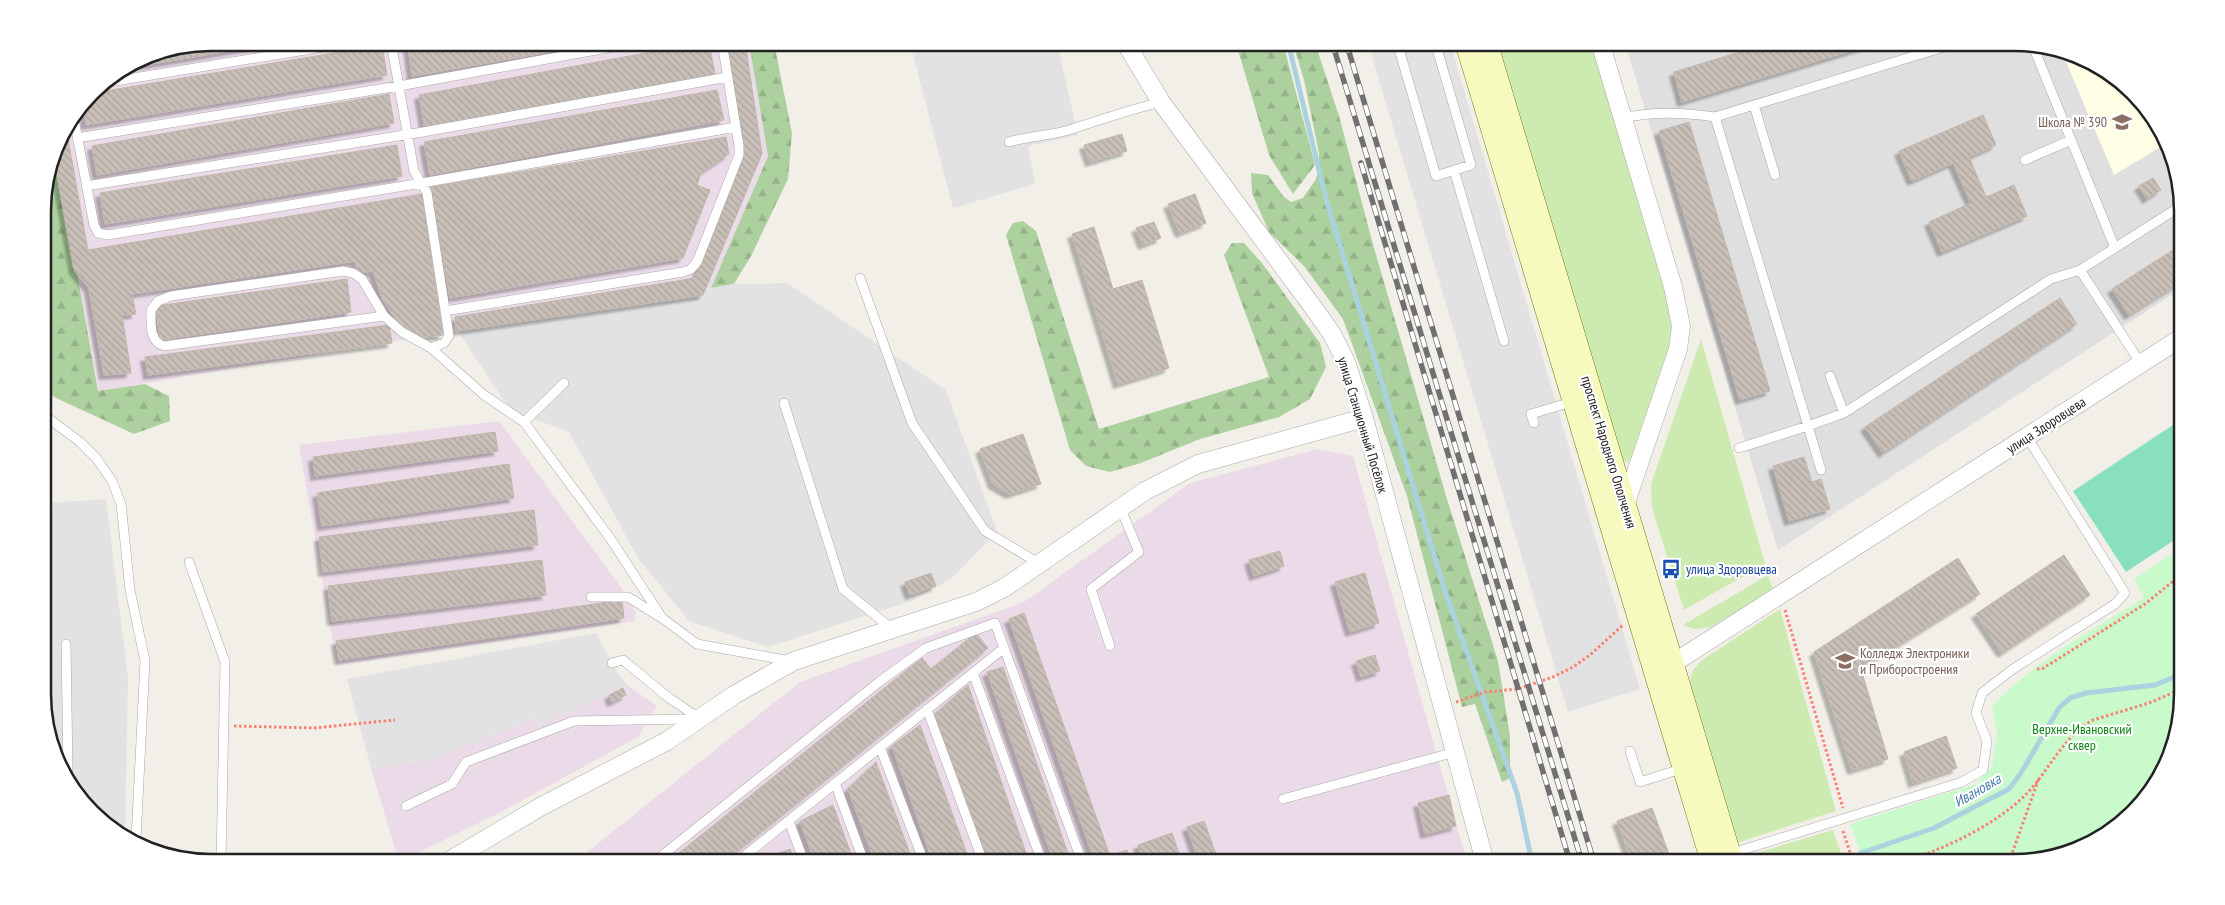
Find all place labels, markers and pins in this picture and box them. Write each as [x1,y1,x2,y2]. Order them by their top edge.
school or university icon: Школа № 390 [2111,111,2133,133]
place label: Школа № 390 [2038,113,2107,131]
bus stop icon: улица Здоровцева [1660,558,1682,580]
place label: улица Здоровцева [1686,560,1777,578]
place label: Колледж Электроники и Приборостроения [1860,644,1969,678]
school or university icon: Колледж Электроники и Приборостроения [1834,650,1856,672]

